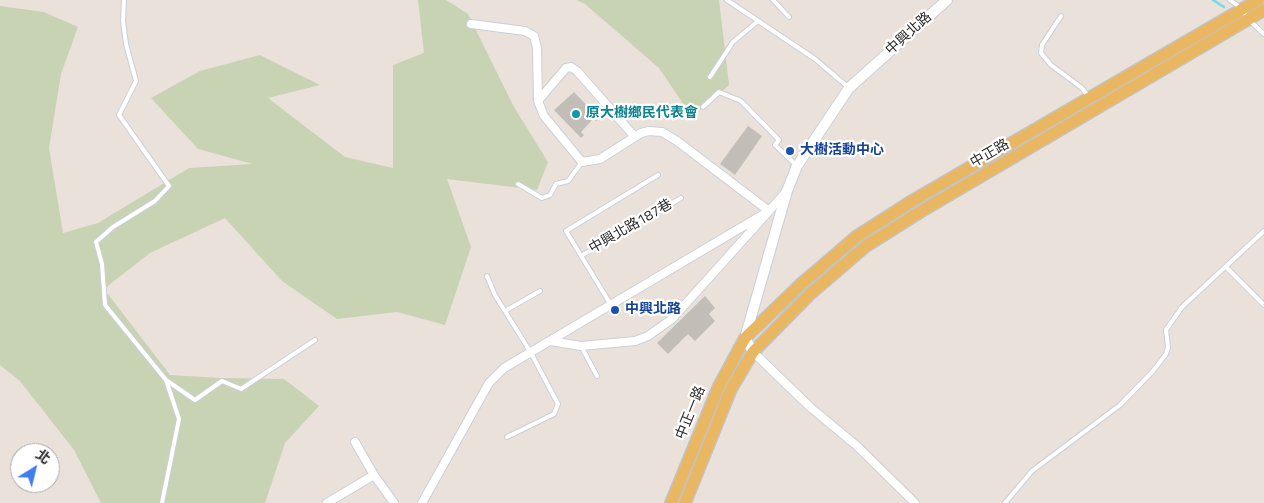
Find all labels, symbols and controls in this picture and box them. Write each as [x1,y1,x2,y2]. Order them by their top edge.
street label: 中興北路 [883,9,935,59]
place label: 原大樹鄉民代表會 [586,106,698,122]
marker: 原大樹鄉民代表會 [570,108,582,120]
street label: 中正路 [968,136,1012,172]
place label: 大樹活動中心 [800,143,884,159]
marker: 大樹活動中心 [784,145,796,157]
street label: 中興北路187巷 [586,196,676,258]
place label: 中興北路 [625,302,681,318]
marker: 中興北路 [609,304,621,316]
street label: 中正一路 [673,384,709,442]
north arrow [10,443,60,493]
text: 北 [32,444,55,469]

